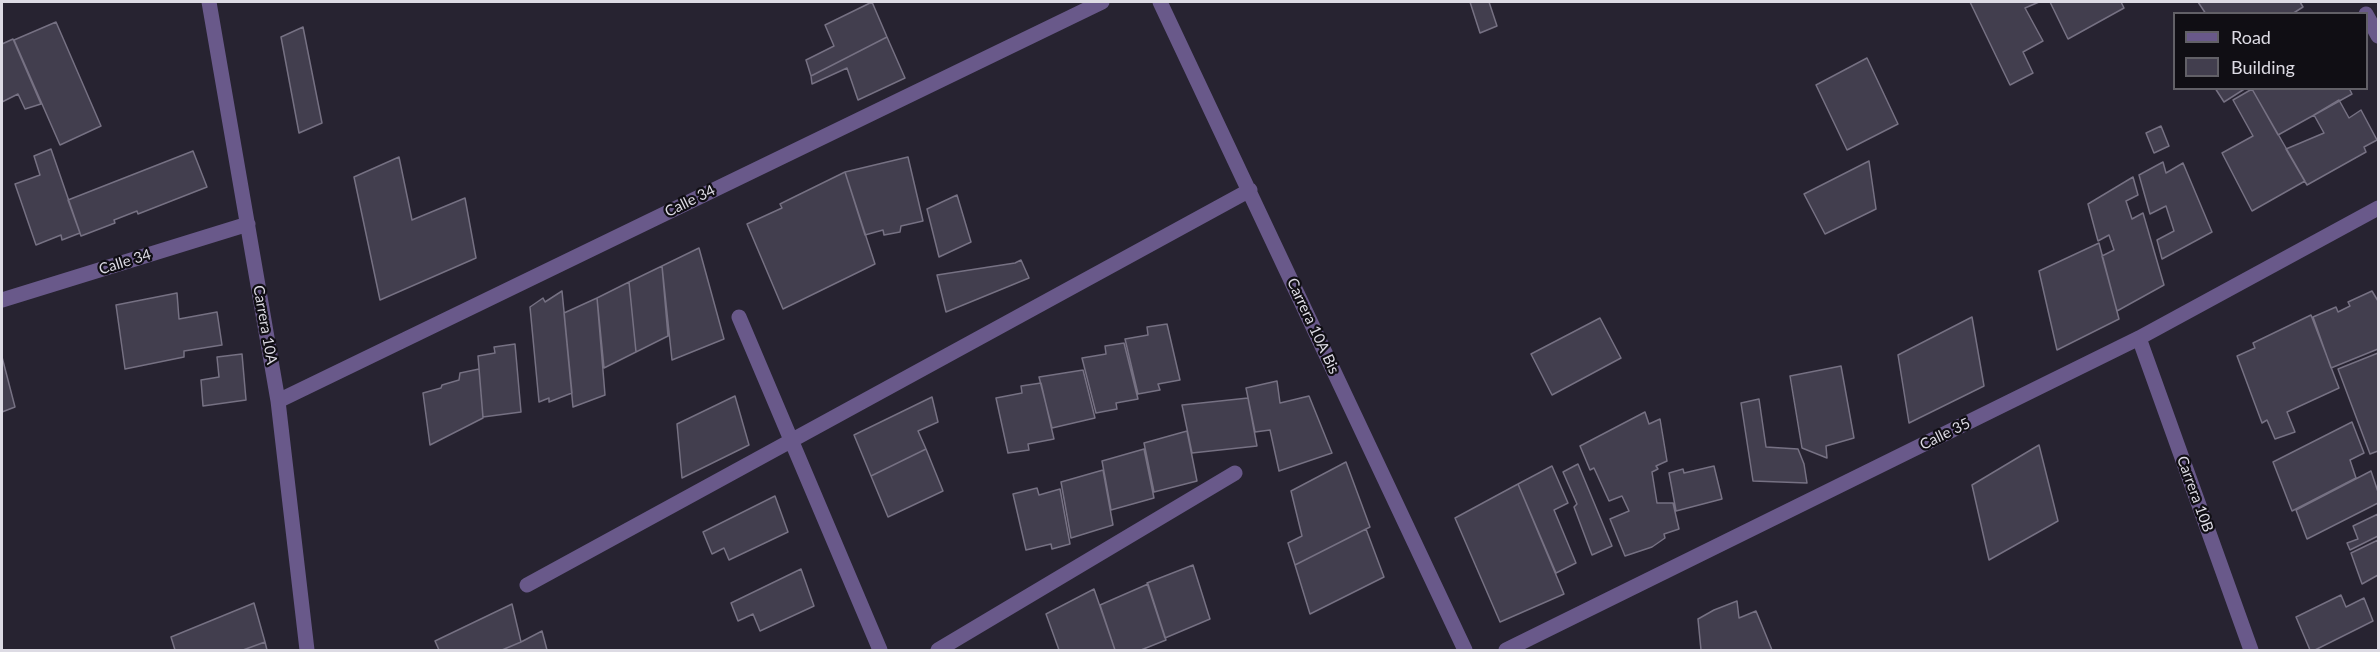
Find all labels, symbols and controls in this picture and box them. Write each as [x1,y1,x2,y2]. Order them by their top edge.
legend [2173,12,2368,90]
text: Road [2231,26,2271,48]
text: Building [2231,56,2295,78]
street label: Calle 34 [662,181,718,221]
street label: Calle 34 [97,246,153,278]
street label: Carrera 10A Bis [1283,275,1343,377]
street label: Carrera 10A [249,284,281,366]
street label: Calle 35 [1917,414,1973,454]
street label: Carrera 10B [2173,453,2217,535]

